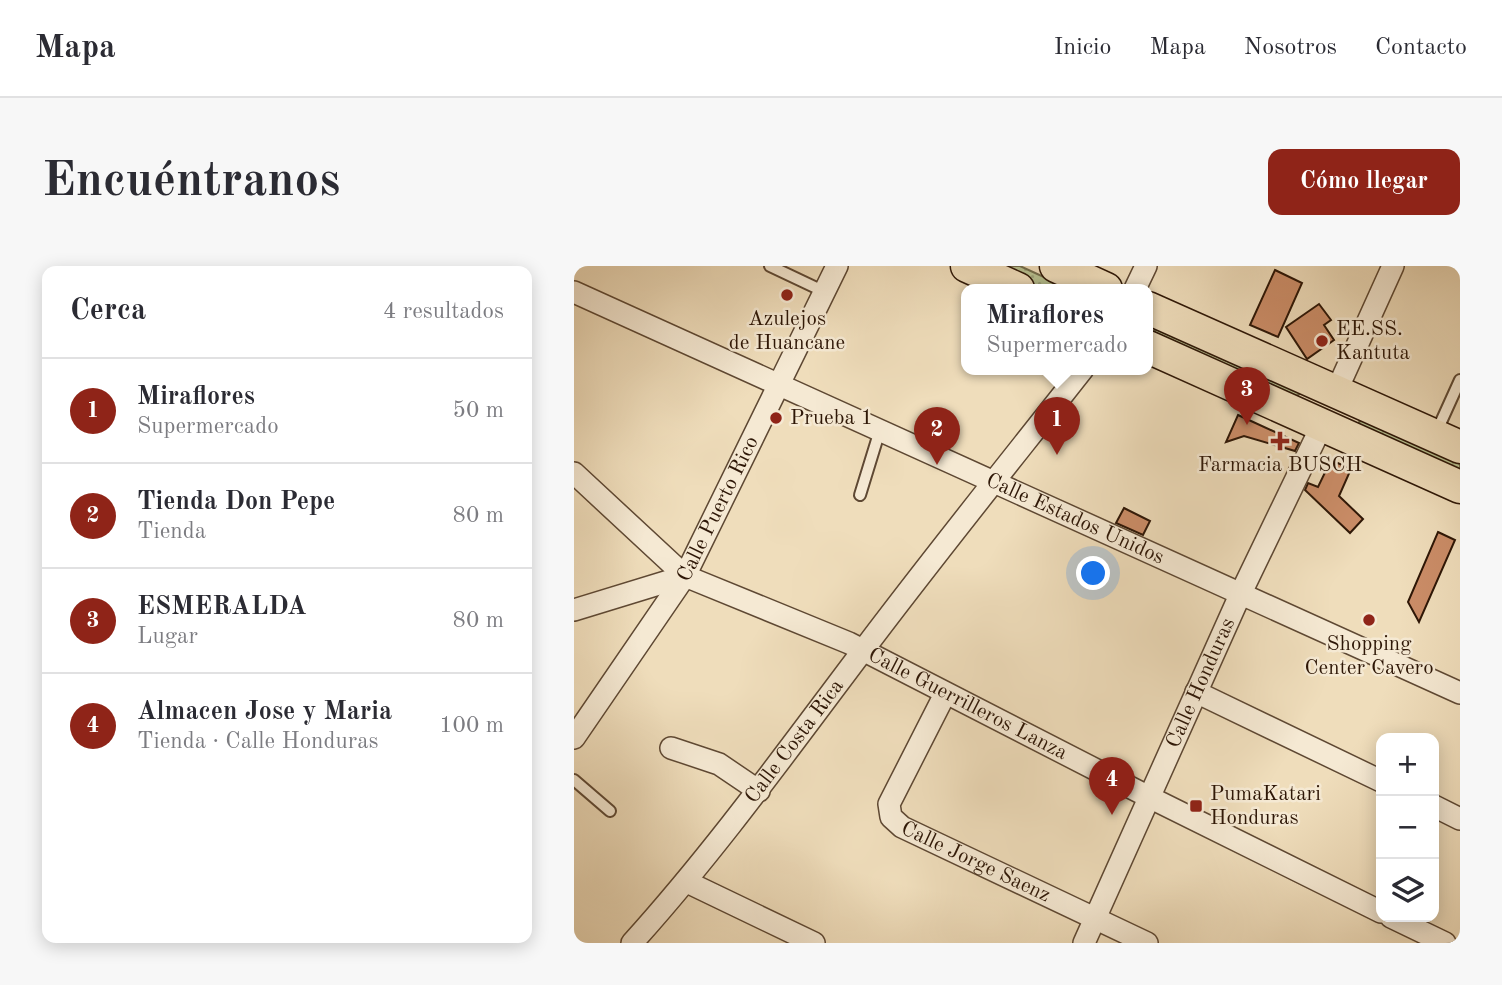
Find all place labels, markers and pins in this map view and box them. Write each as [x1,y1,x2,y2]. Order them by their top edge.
marker: Azulejos de Huancane [779,287,795,303]
place label: Azulejos de Huancane [729,309,845,354]
place label: EE.SS. Kantuta [1336,319,1410,364]
marker: EE.SS. Kantuta [1314,333,1330,349]
pin: 3 [1224,367,1270,425]
pin: 1 [1034,397,1080,455]
pin: 2 [914,407,960,465]
place label: Prueba 1 [790,408,873,429]
marker: Prueba 1 [768,410,784,426]
marker: Farmacia BUSCH [1272,433,1288,449]
place label: Farmacia BUSCH [1198,455,1362,476]
marker: Shopping Center Cavero [1361,612,1377,628]
place label: Shopping Center Cavero [1304,634,1434,679]
pin: 4 [1089,757,1135,815]
place label: PumaKatari Honduras [1210,784,1321,829]
marker: PumaKatari Honduras [1188,798,1204,814]

